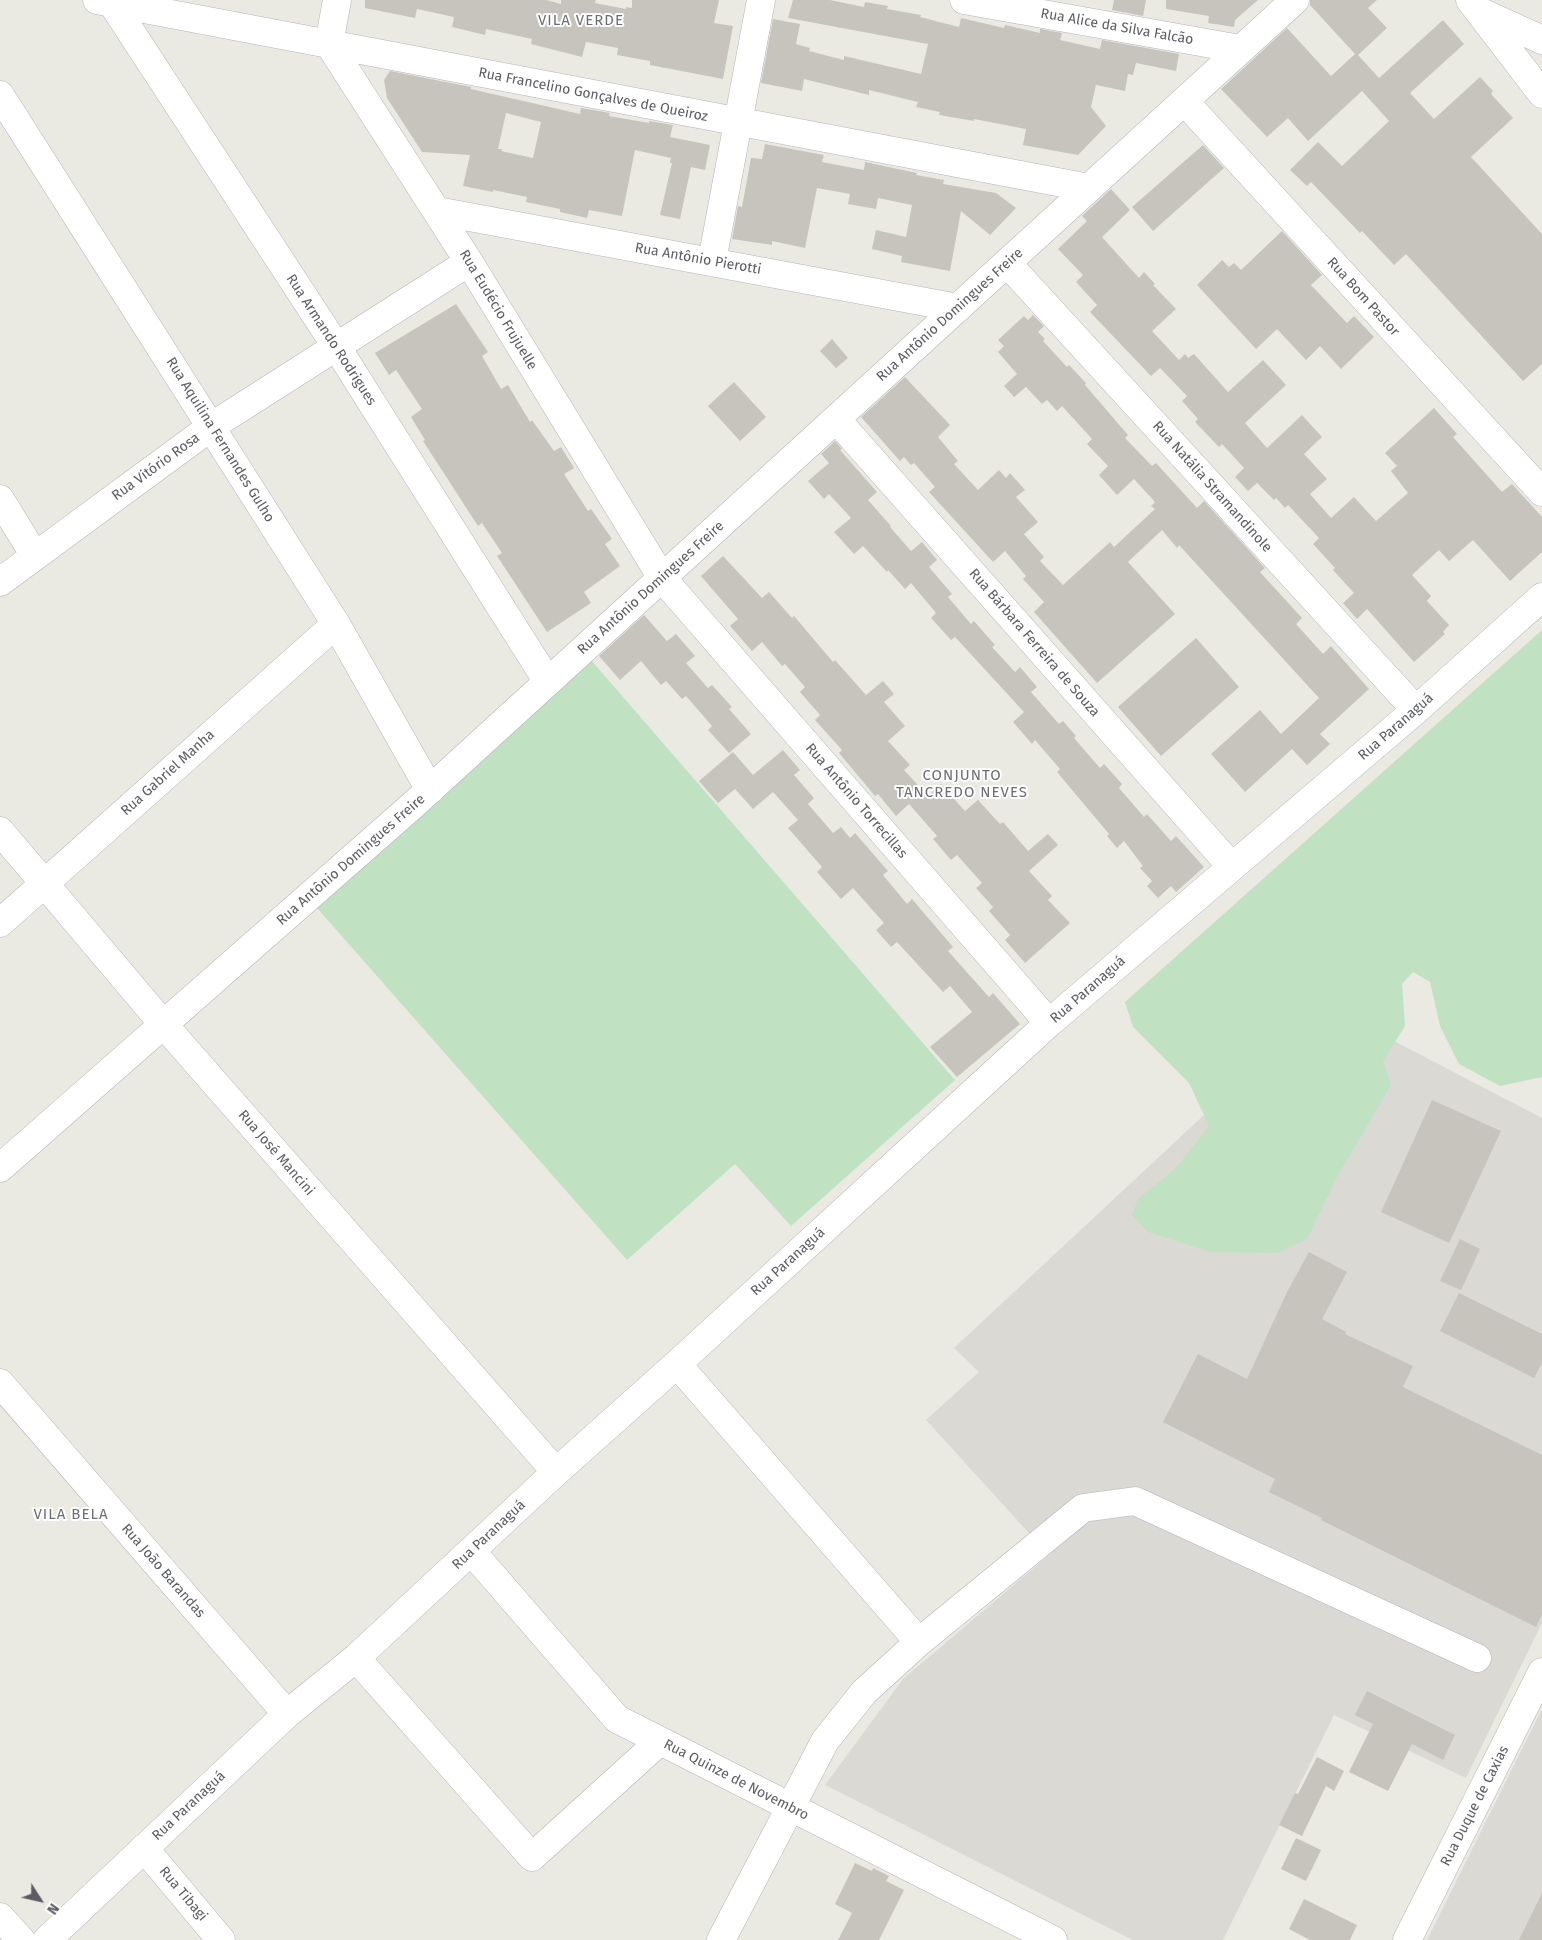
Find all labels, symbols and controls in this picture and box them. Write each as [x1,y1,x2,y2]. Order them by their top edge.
street label: Rua Alice da Silva Falcão [1039,5,1195,49]
district label: VILA VERDE [537,12,625,30]
street label: Rua Francelino Gonçalves de Queiroz [477,64,709,126]
street label: Rua Antônio Pierotti [633,240,763,278]
street label: Rua Antônio Domingues Freire [873,245,1027,385]
street label: Rua Eudécio Frujuelle [455,247,541,373]
street label: Rua Bom Pastor [1323,254,1403,340]
street label: Rua Armando Rodrigues [282,271,380,409]
street label: Rua Aquilina Fernandes Gulho [162,354,278,526]
street label: Rua Natália Stramandinole [1149,418,1275,556]
street label: Rua Vitório Rosa [109,430,203,504]
street label: Rua Antônio Domingues Freire [574,518,728,658]
street label: Rua Bárbara Ferreira de Souza [965,565,1103,721]
street label: Rua Paranaguá [1355,690,1437,764]
street label: Rua Gabriel Manha [118,727,218,819]
street label: Rua Antônio Torrecillas [802,740,910,862]
district label: CONJUNTO TANCREDO NEVES [894,767,1030,802]
street label: Rua Antônio Domingues Freire [273,791,429,929]
street label: Rua Paranaguá [1047,953,1129,1027]
street label: Rua José Mancini [234,1107,318,1199]
street label: Rua Paranaguá [747,1224,829,1300]
street label: Rua Paranaguá [449,1497,529,1573]
district label: VILA BELA [32,1506,110,1524]
street label: Rua João Barandas [118,1521,208,1621]
street label: Rua Quinze de Novembro [661,1736,811,1824]
street label: Rua Duque de Caxias [1437,1743,1513,1869]
street label: Rua Paranaguá [149,1768,229,1844]
street label: Rua Tibagi [155,1863,211,1925]
north arrow [15,1875,65,1925]
text: N [43,1900,62,1918]

